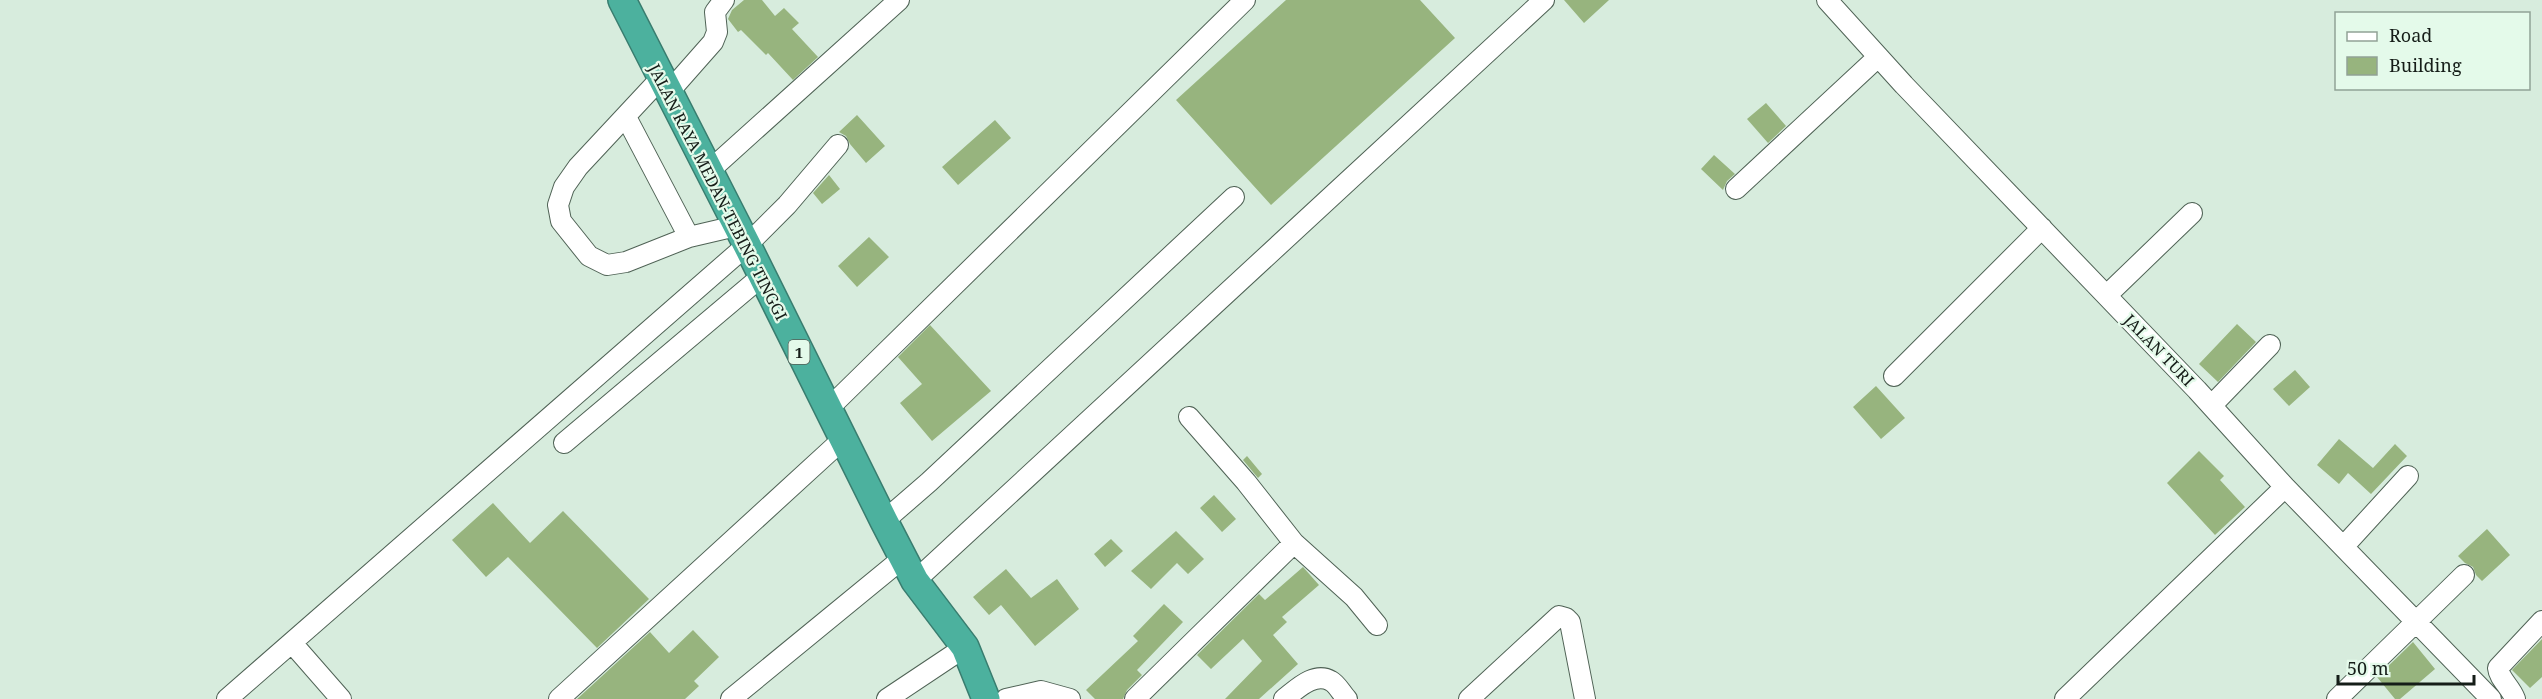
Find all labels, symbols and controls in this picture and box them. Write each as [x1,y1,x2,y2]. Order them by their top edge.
legend [2335,12,2530,90]
text: Road [2389,23,2432,47]
text: Building [2389,53,2462,77]
street label: JALAN RAYA MEDAN-TEBING TINGGI [643,59,793,324]
street label: JALAN TURI [2118,308,2199,391]
road number: 1 [788,340,810,364]
scale bar [2338,648,2474,686]
text: 50 m [2347,656,2389,680]

